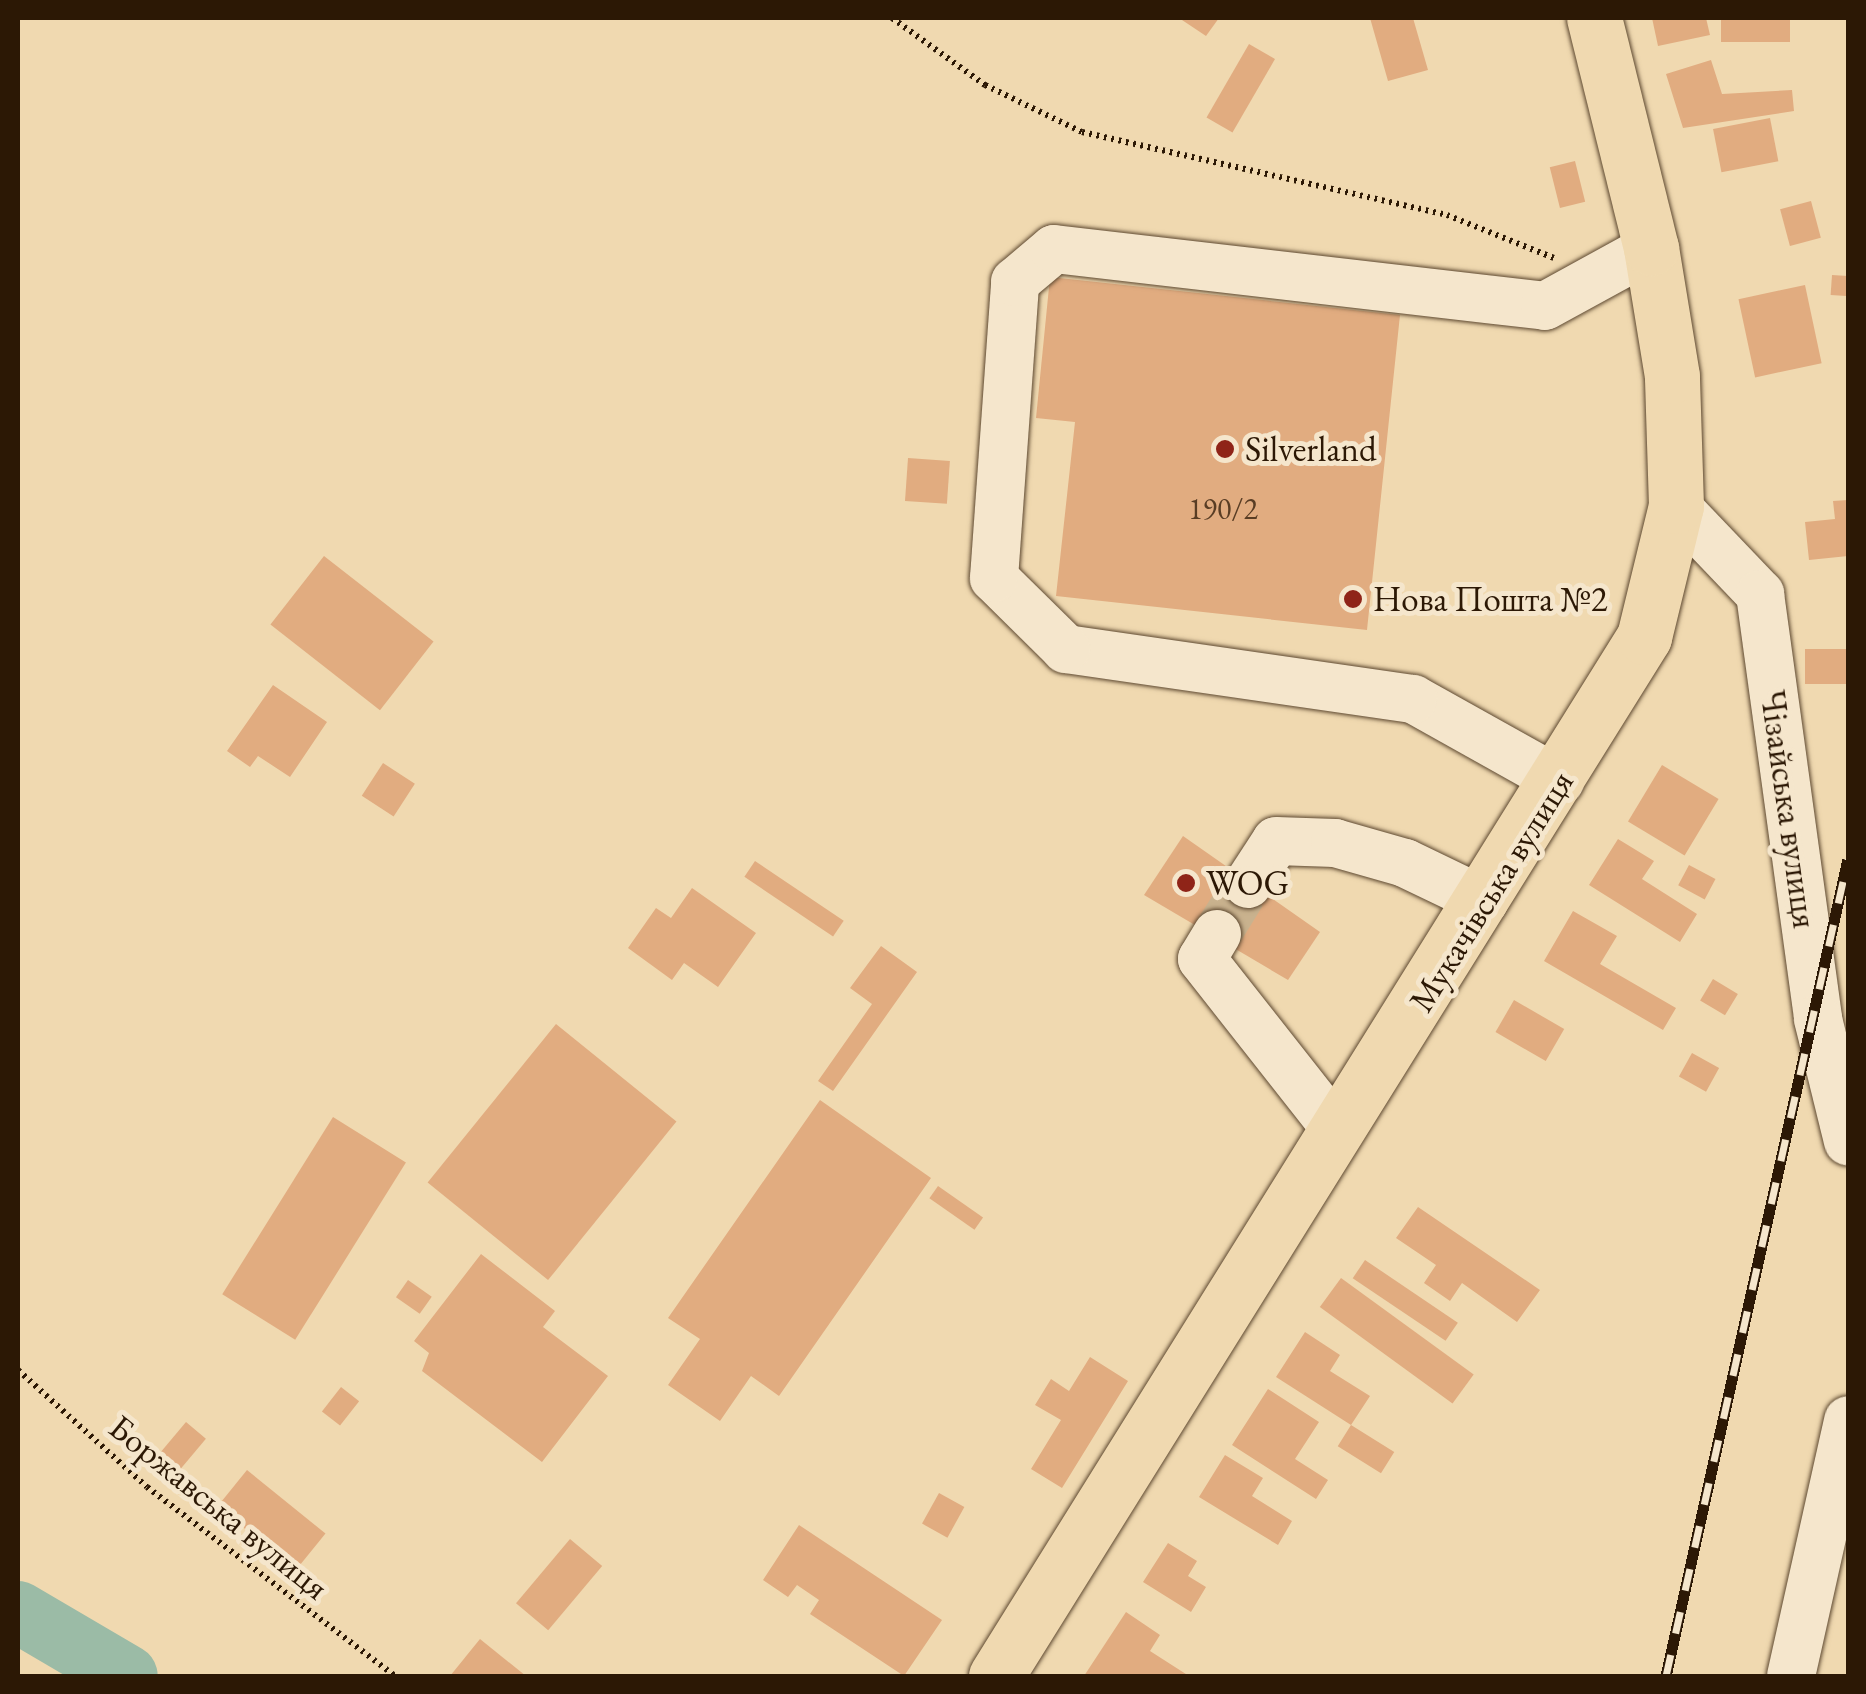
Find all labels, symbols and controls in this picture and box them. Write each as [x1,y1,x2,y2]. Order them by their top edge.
place label: Silverland [1245,428,1377,470]
marker: Silverland [1214,438,1236,460]
house number: 190/2 [1188,491,1258,527]
place label: Нова Пошта №2 [1373,578,1607,620]
marker: Нова Пошта №2 [1342,588,1364,610]
street label: Чізайська вулиця [1751,687,1827,931]
street label: Мукачівська вулиця [1400,763,1582,1019]
place label: WOG [1206,862,1289,904]
marker: WOG [1175,872,1197,894]
street label: Боржавська вулиця [101,1406,337,1608]

